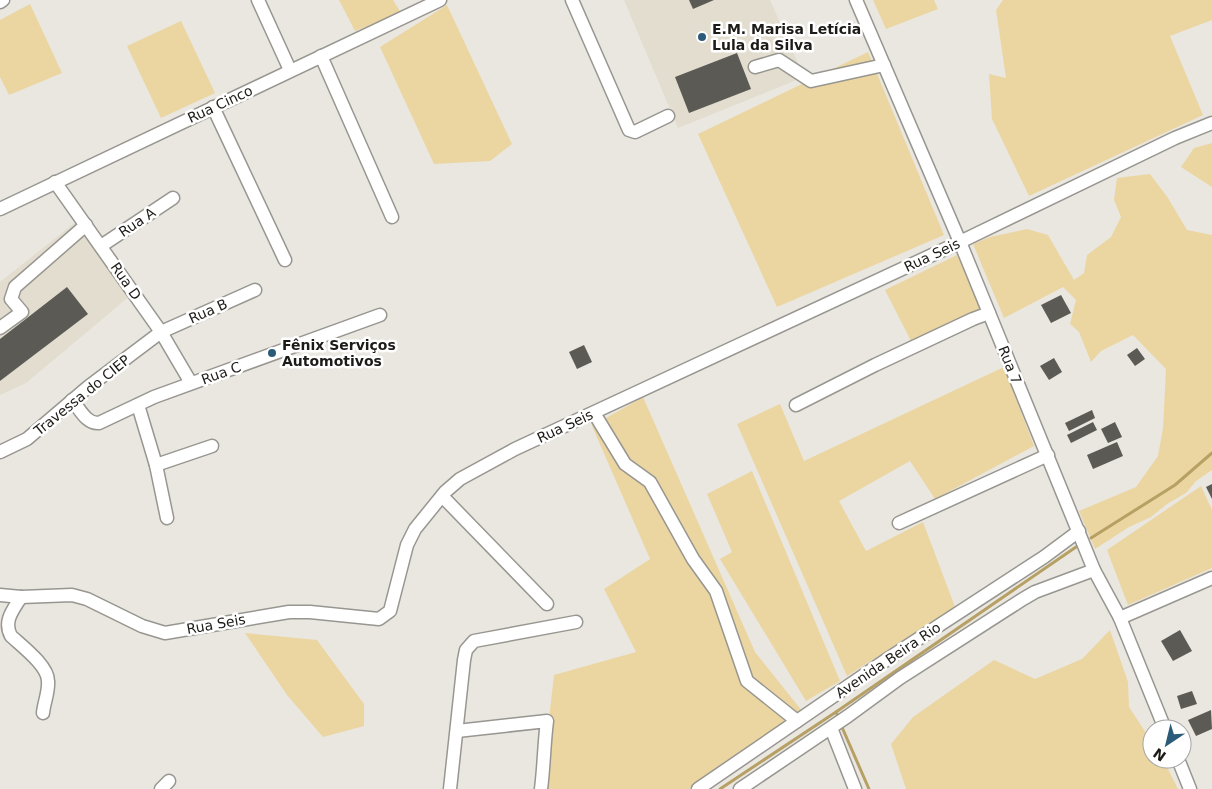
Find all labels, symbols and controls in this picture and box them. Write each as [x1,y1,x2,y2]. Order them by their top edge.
place label: E.M. Marisa Letícia Lula da Silva [712,21,861,53]
marker: E.M. Marisa Letícia Lula da Silva [696,31,708,43]
street label: Rua Cinco [185,82,255,126]
street label: Rua A [116,204,159,240]
street label: Rua Seis [902,235,962,275]
street label: Rua D [107,259,145,303]
street label: Rua B [186,295,230,327]
place label: Fênix Serviços Automotivos [282,337,396,369]
street label: Rua 7 [995,343,1025,387]
marker: Fênix Serviços Automotivos [266,347,278,359]
street label: Travessa do CIEP [30,352,133,439]
street label: Rua C [199,358,243,387]
street label: Rua Seis [535,406,595,446]
street label: Rua Seis [185,611,247,637]
street label: Avenida Beira Rio [832,619,944,701]
north arrow [1142,719,1192,769]
text: N [1150,745,1169,765]

